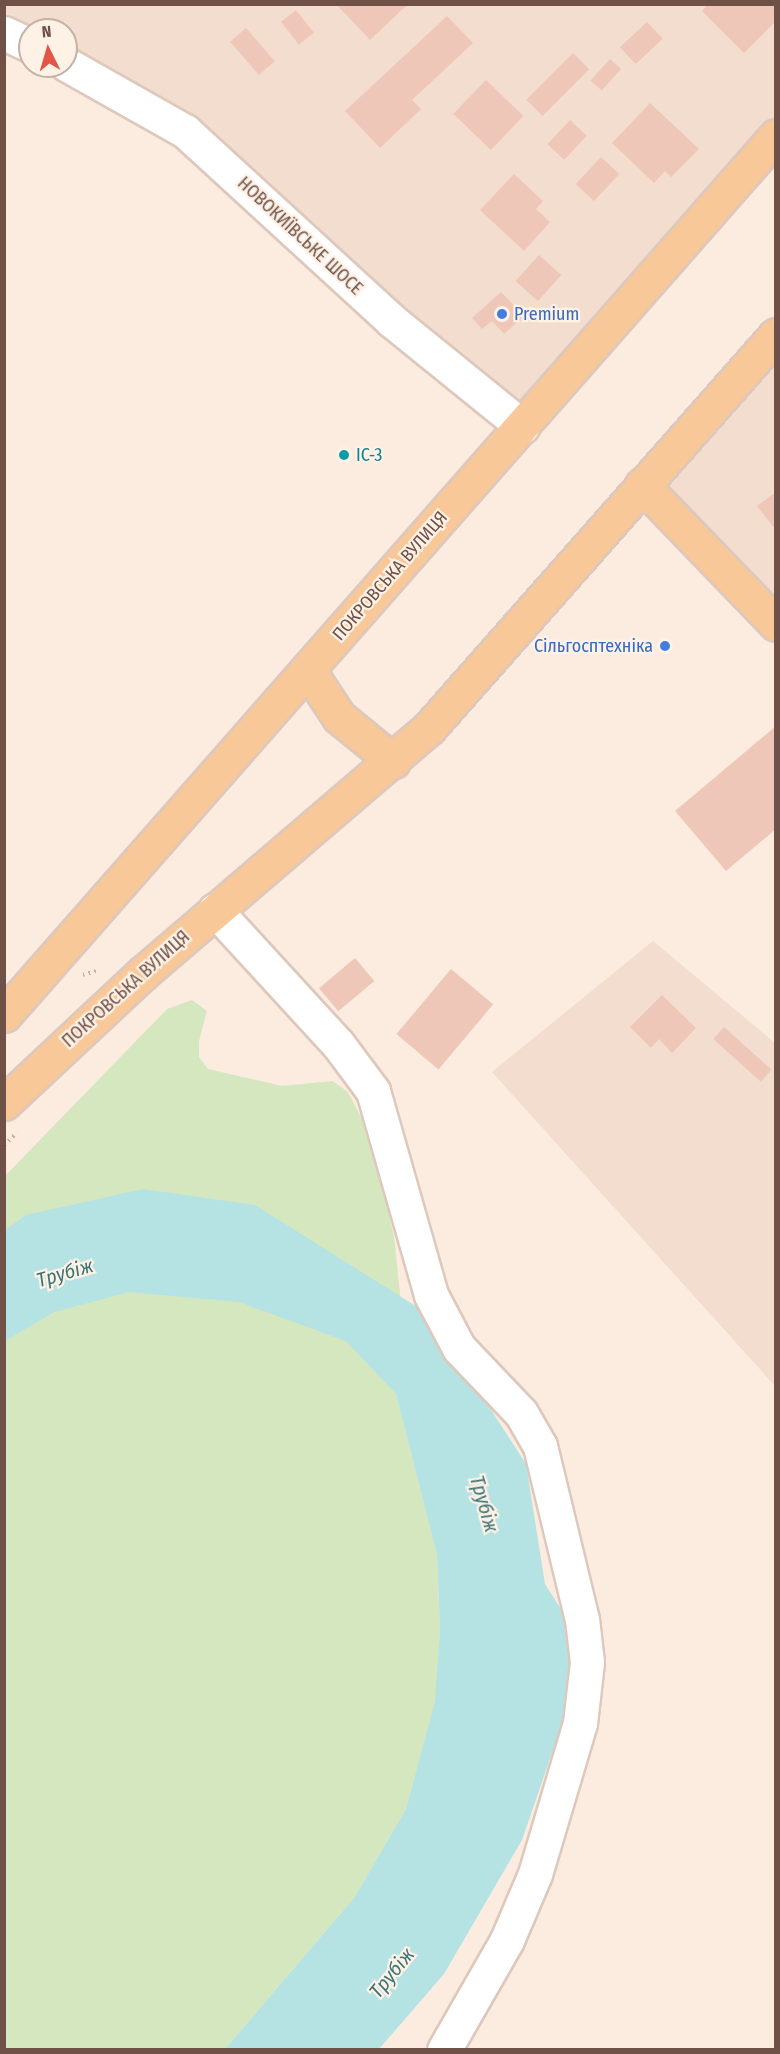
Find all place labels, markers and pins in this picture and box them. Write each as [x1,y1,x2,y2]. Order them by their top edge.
place label: Premium [514,303,579,325]
marker: Premium [495,307,509,321]
place label: ІС-3 [356,444,382,466]
marker: ІС-3 [337,448,351,462]
place label: Сільгосптехніка [534,635,653,657]
marker: Сільгосптехніка [658,639,672,653]

